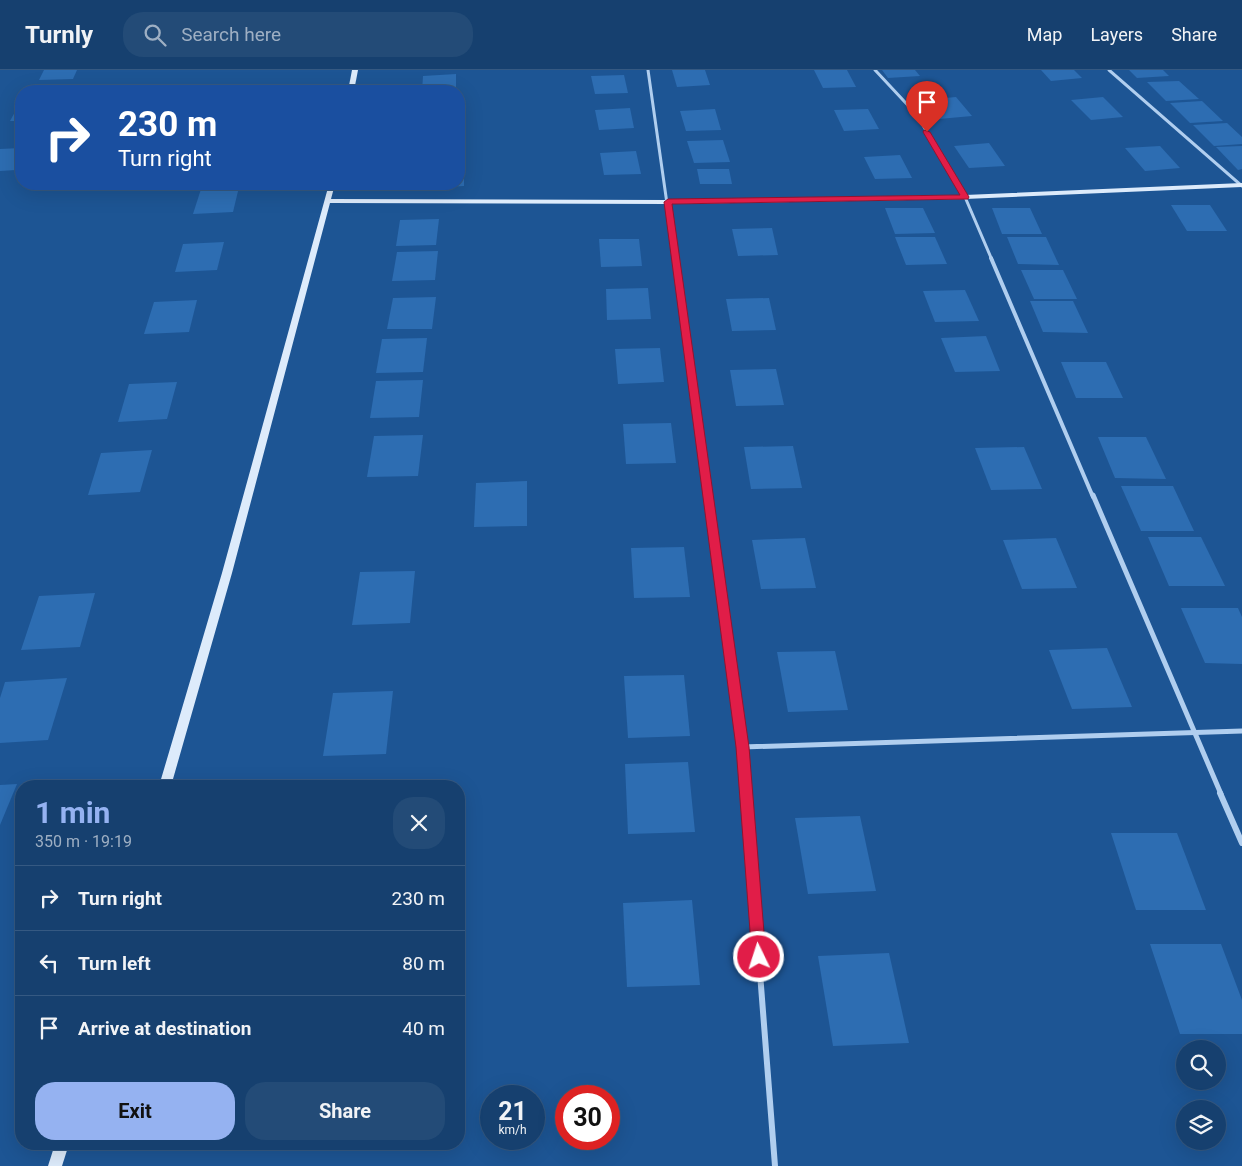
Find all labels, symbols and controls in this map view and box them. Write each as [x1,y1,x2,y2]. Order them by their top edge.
search box [123,12,473,57]
text: Turnly [25,21,93,49]
icon: search [141,21,169,49]
text: Search here [181,23,281,46]
text: Map [1027,24,1062,45]
text: Layers [1090,24,1143,45]
text: Share [1171,24,1217,45]
pin [906,81,948,132]
icon: arrive [913,88,941,116]
text: 230 m [118,104,217,145]
icon: right [35,105,100,170]
text: Turn right [118,146,212,171]
text: 1 min [35,795,110,830]
button: close [393,797,445,849]
text: 350 m · 19:19 [35,832,132,851]
icon: right [35,884,63,912]
text: Turn right [78,887,162,910]
text: 230 m [392,887,445,910]
position arrow [732,930,784,982]
icon: left [35,949,63,977]
text: Turn left [78,952,151,975]
text: 80 m [402,952,445,975]
icon: arrive [35,1014,63,1042]
text: Arrive at destination [78,1017,251,1040]
text: 40 m [402,1017,445,1040]
map controls [1176,1040,1226,1150]
button: search [1176,1040,1226,1090]
button: Exit [35,1082,235,1140]
button: Share [245,1082,445,1140]
speed limit sign: 30 [555,1085,620,1150]
text: 21 [498,1097,527,1126]
button: layers [1176,1100,1226,1150]
text: km/h [498,1123,527,1137]

